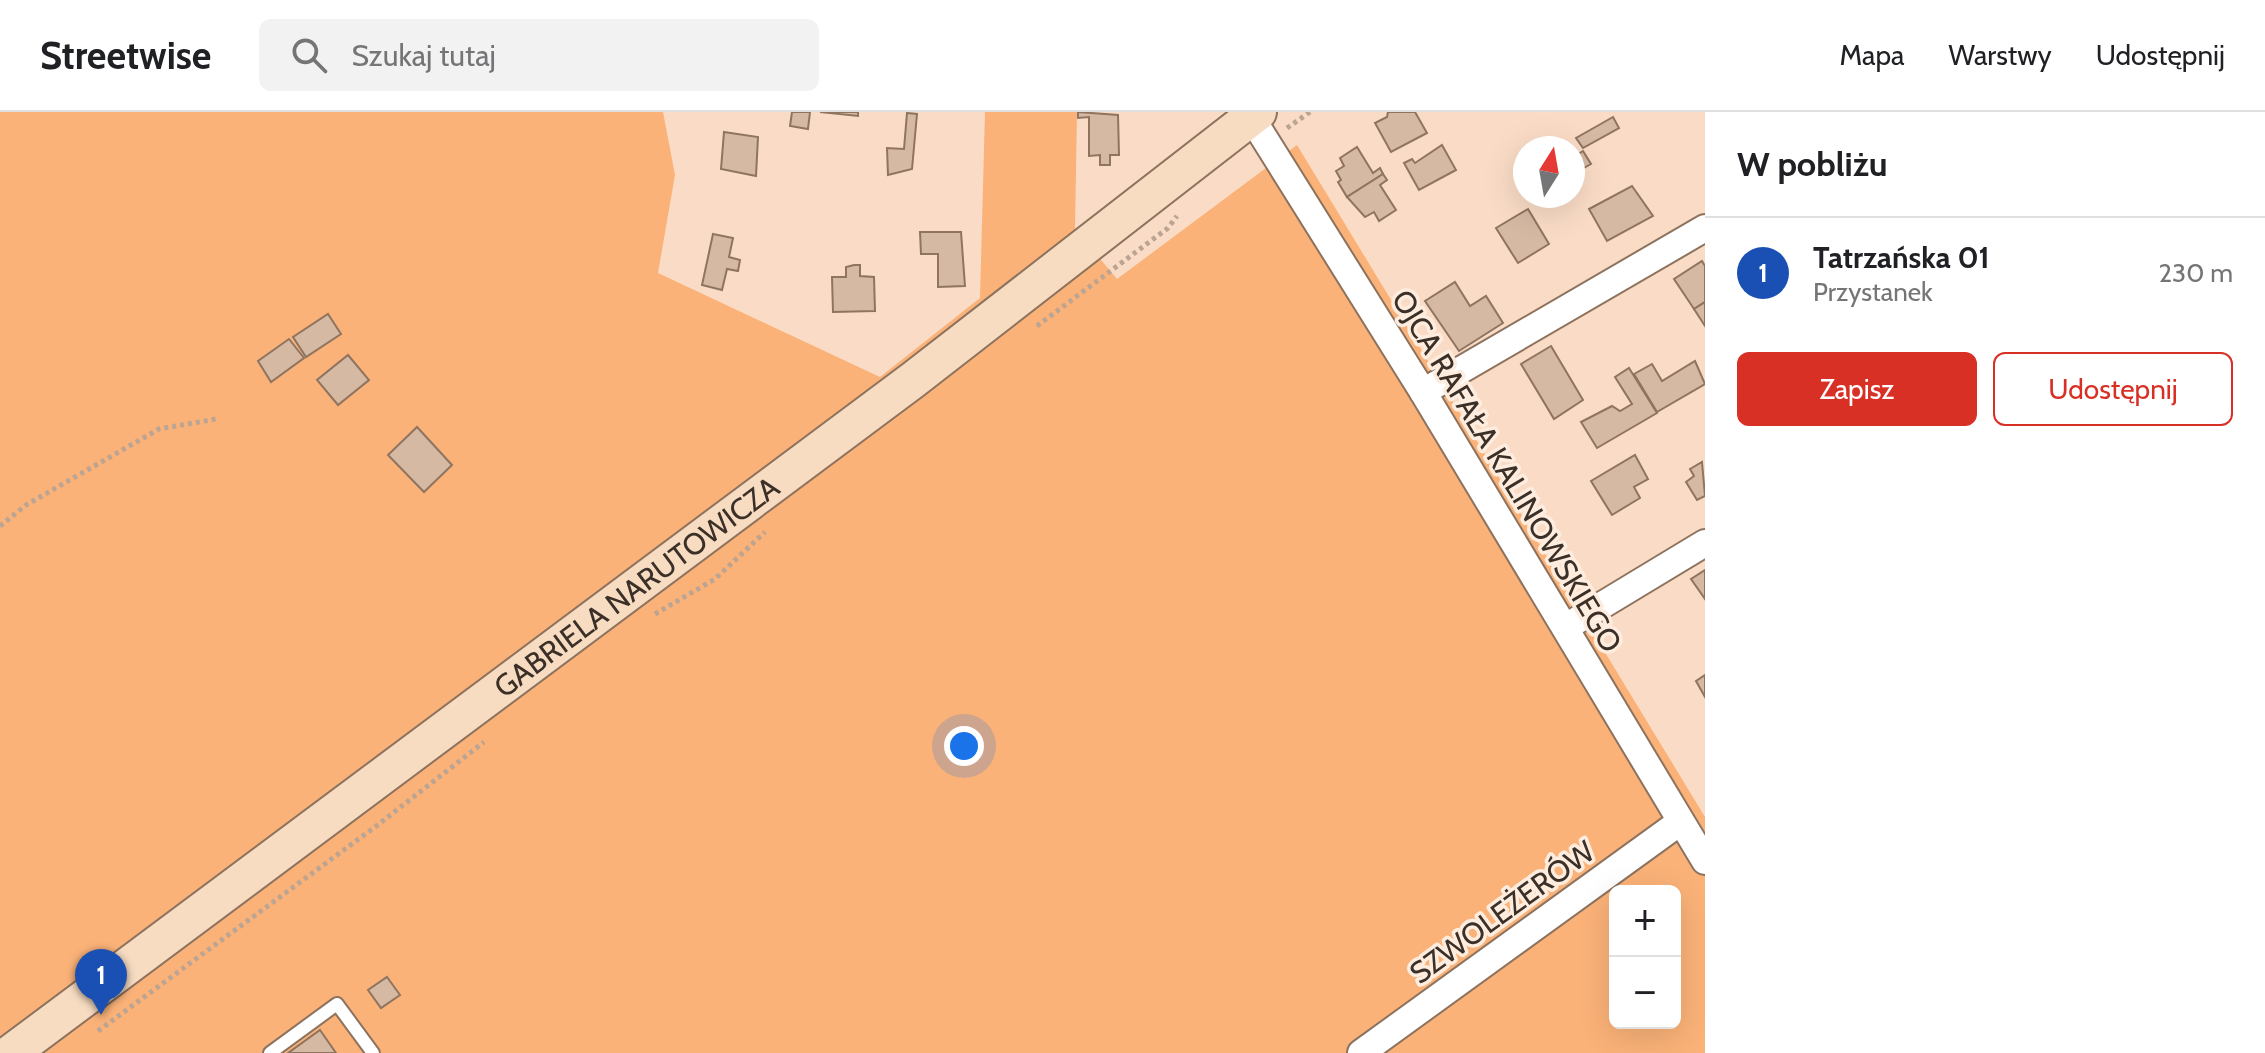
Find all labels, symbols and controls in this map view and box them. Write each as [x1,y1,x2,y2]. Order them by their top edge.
search box [259,19,819,91]
text: Streetwise [40,32,211,79]
icon: search [287,33,331,77]
text: Szukaj tutaj [351,37,496,74]
text: Mapa [1839,38,1905,72]
text: Warstwy [1949,38,2052,72]
text: Udostępnij [2096,38,2225,72]
north arrow [1513,136,1585,208]
text: W pobliżu [1737,143,1888,185]
text: Tatrzańska 01 [1813,239,1990,276]
text: 1 [1758,257,1768,289]
text: 230 m [2159,257,2233,289]
text: Przystanek [1813,276,1933,308]
street label: OJCA RAFAŁA KALINOWSKIEGO [1384,283,1630,659]
button: Zapisz [1737,352,1977,426]
button: Udostępnij [1993,352,2233,426]
street label: GABRIELA NARUTOWICZA [486,468,786,705]
your location [944,726,984,766]
street label: SZWOLEŻERÓW [1402,832,1602,991]
map controls [1609,885,1681,1029]
button: + [1609,885,1681,957]
pin: 1 [75,949,127,1015]
button: − [1609,957,1681,1029]

